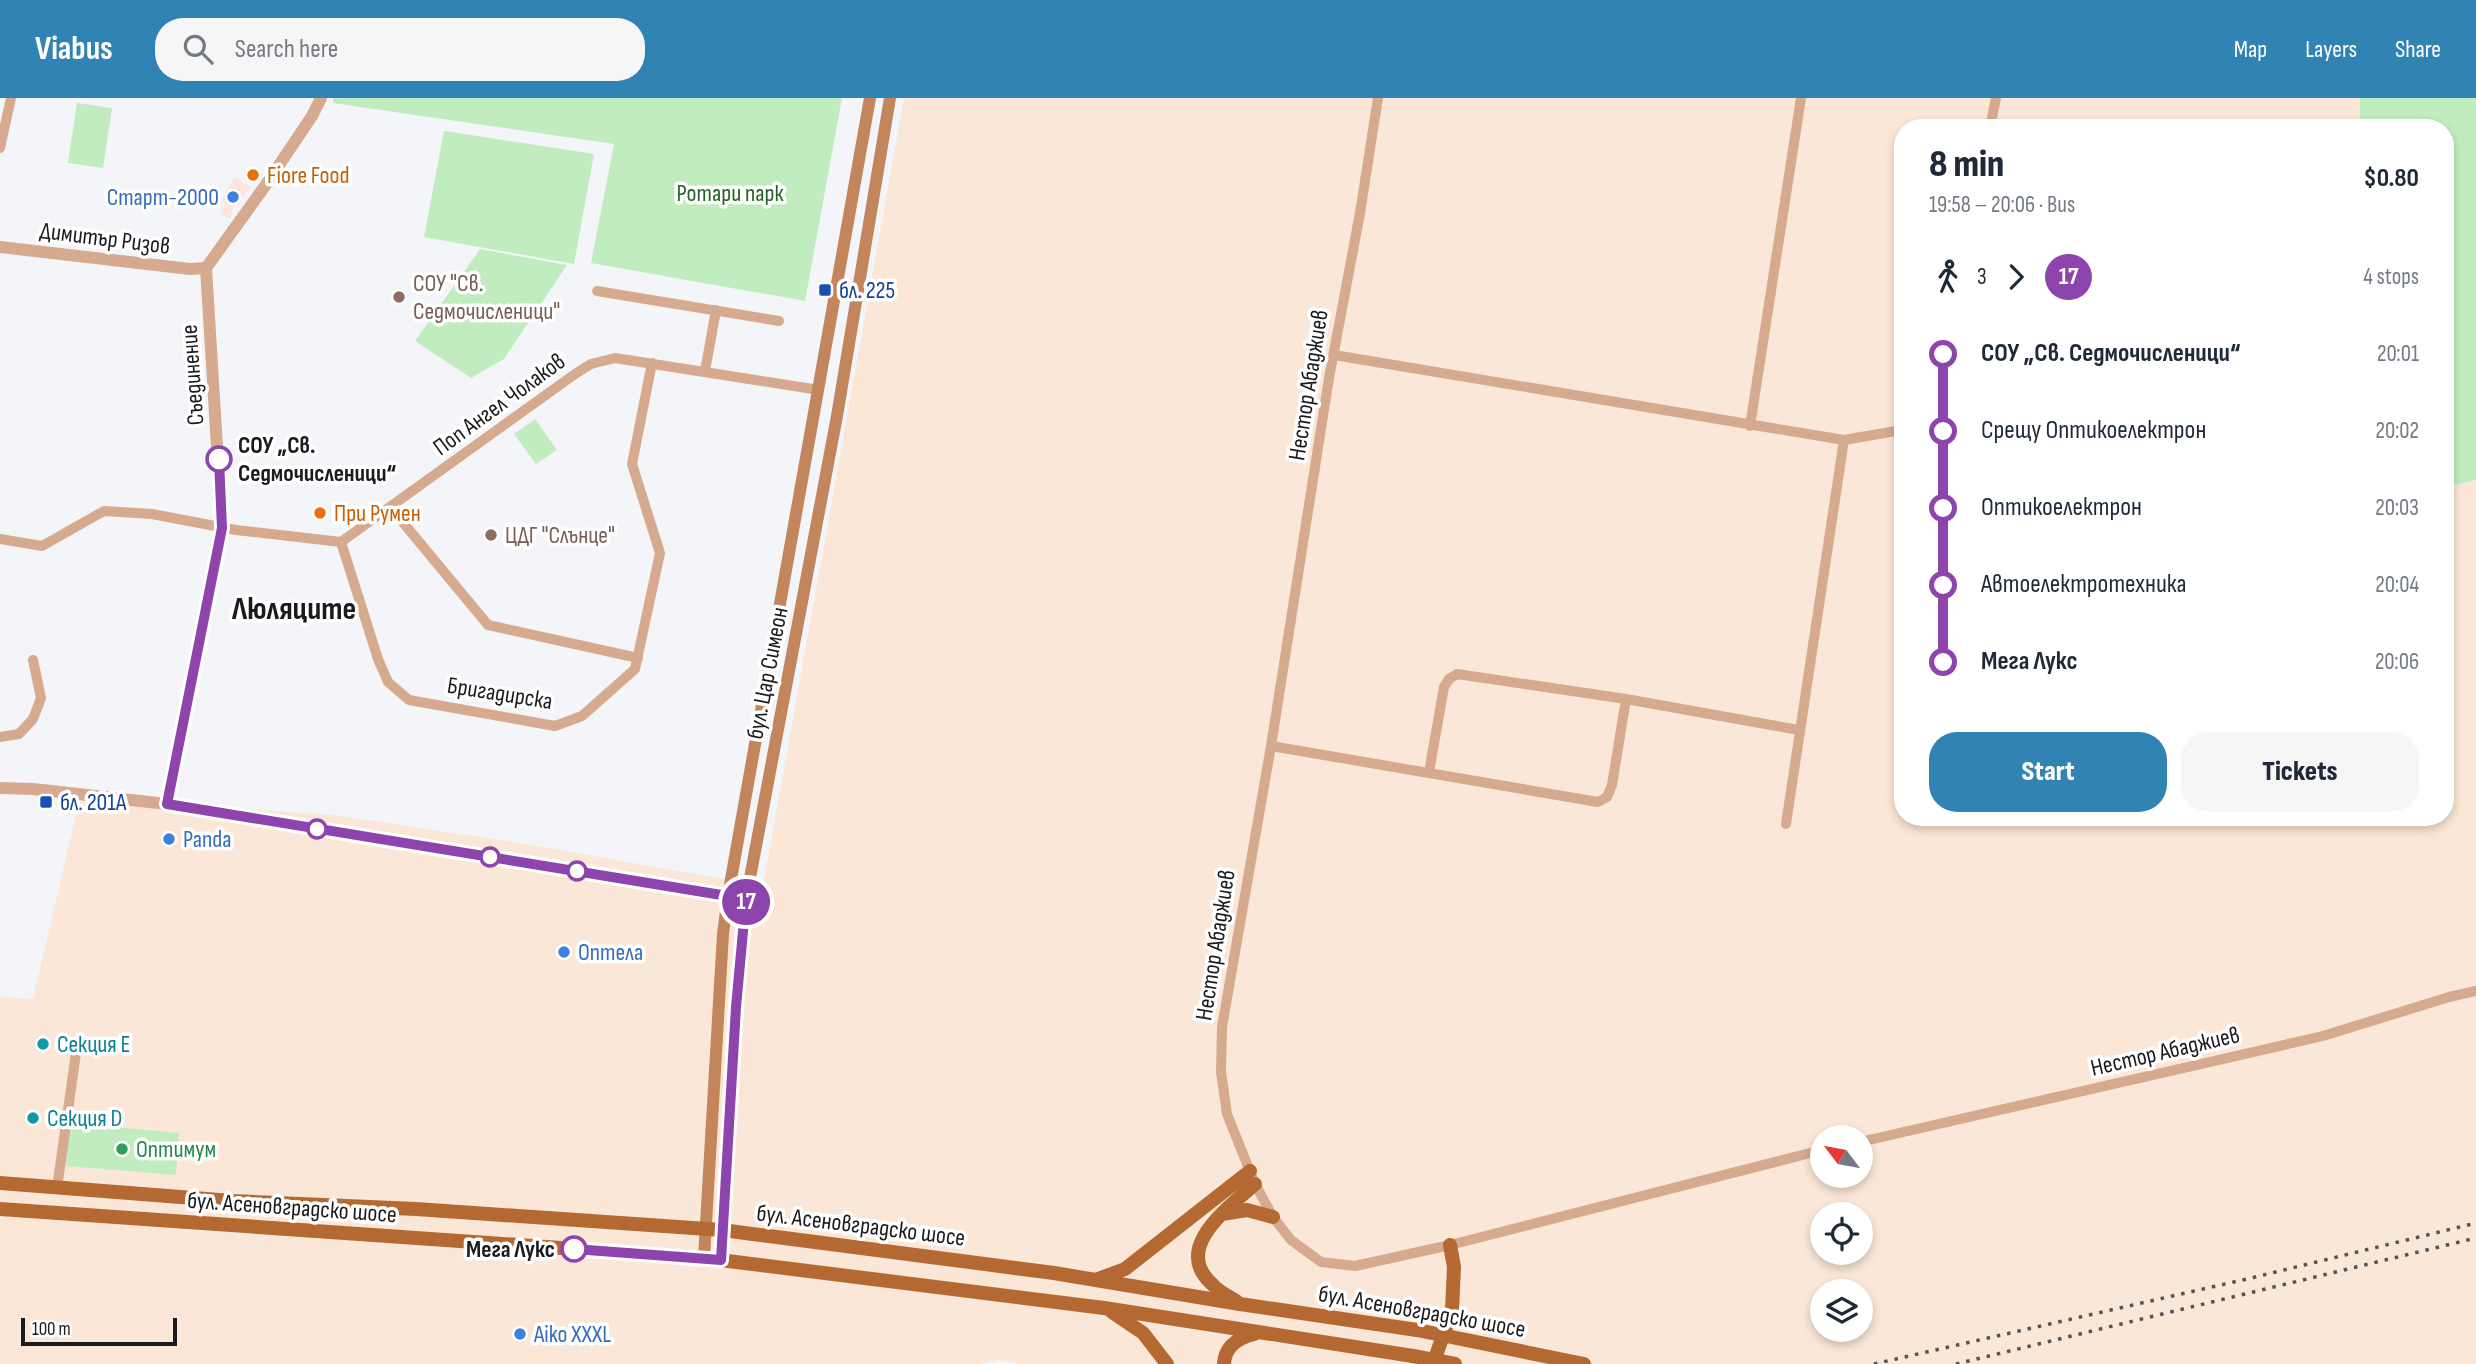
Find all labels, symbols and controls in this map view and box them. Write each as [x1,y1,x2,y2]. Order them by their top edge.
search box [155,18,645,81]
text: Viabus [35,29,113,69]
icon: search [179,30,217,68]
text: Search here [235,34,338,65]
text: Map [2234,35,2267,64]
text: Layers [2305,35,2357,64]
text: Share [2395,35,2441,64]
text: 8 min [1929,142,2004,187]
place label: Fiore Food [267,161,350,190]
text: $0.80 [2363,163,2419,194]
marker: Fiore Food [245,167,261,183]
park label: Ротари парк [676,179,784,208]
place label: Старт-2000 [107,183,219,212]
marker: Старт-2000 [225,189,241,205]
text: 19:58 – 20:06 · Bus [1929,191,2075,219]
street label: Димитър Ризов [38,216,172,261]
icon: walk [1929,258,1967,296]
icon: forward [1997,258,2035,296]
text: 17 [2059,262,2078,291]
text: 3 [1977,263,1987,291]
text: 4 stops [2363,263,2419,291]
place label: СОУ "Св. Седмочисленици" [413,269,560,326]
place label: бл. 225 [839,276,895,305]
marker: бл. 225 [817,282,833,298]
marker: СОУ "Св. Седмочисленици" [391,289,407,305]
street label: Нестор Абаджиев [1282,308,1335,462]
street label: Съединение [175,324,210,426]
text: СОУ „Св. Седмочисленици“ [1981,338,2240,369]
text: 20:01 [2377,340,2419,368]
street label: Поп Ангел Чолаков [428,347,571,462]
text: Срещу Оптикоелектрон [1981,415,2206,446]
text: 20:02 [2375,417,2419,445]
place label: СОУ „Св. Седмочисленици“ [238,431,397,488]
marker: СОУ „Св. Седмочисленици“ [206,446,232,472]
text: Оптикоелектрон [1981,492,2142,523]
text: 20:03 [2375,494,2419,522]
place label: При Румен [334,499,421,528]
marker: При Румен [312,505,328,521]
place label: ЦДГ "Слънце" [505,521,615,550]
marker: ЦДГ "Слънце" [483,527,499,543]
text: Автоелектротехника [1981,569,2187,600]
text: 20:04 [2375,571,2419,599]
district label: Люляците [231,590,356,629]
street label: бул. Цар Симеон [740,605,795,742]
text: Мега Лукс [1981,646,2077,677]
text: 20:06 [2375,648,2419,676]
street label: Бригадирска [445,671,555,716]
button: Start [1929,732,2167,812]
button: Tickets [2181,732,2419,812]
place label: бл. 201А [60,788,127,817]
marker: бл. 201А [38,794,54,810]
unlabelled marker [307,819,327,839]
place label: Panda [183,825,232,854]
marker: Panda [161,831,177,847]
unlabelled marker [480,847,500,867]
unlabelled marker [567,861,587,881]
street label: Нестор Абаджиев [1189,868,1242,1022]
line badge: 17 [714,879,778,925]
text: 17 [736,887,756,916]
place label: Оптела [578,938,643,967]
marker: Оптела [556,944,572,960]
street label: Нестор Абаджиев [2088,1020,2242,1083]
place label: Секция E [57,1030,130,1059]
marker: Секция E [35,1036,51,1052]
place label: Секция D [47,1104,122,1133]
marker: Секция D [25,1110,41,1126]
north arrow [1810,1125,1872,1188]
map controls [1810,1125,1873,1342]
place label: Оптимум [136,1135,216,1164]
marker: Оптимум [114,1141,130,1157]
street label: бул. Асеновградско шосе [186,1186,398,1229]
street label: бул. Асеновградско шосе [755,1198,967,1253]
button: locate [1810,1202,1873,1265]
place label: Мега Лукс [466,1235,555,1264]
marker: Мега Лукс [561,1236,587,1262]
street label: бул. Асеновградско шосе [1316,1279,1528,1344]
button: layers [1810,1279,1873,1342]
scale bar [21,1315,177,1347]
text: 100 m [32,1318,71,1341]
place label: Aiko XXXL [533,1320,611,1349]
marker: Aiko XXXL [512,1326,528,1342]

